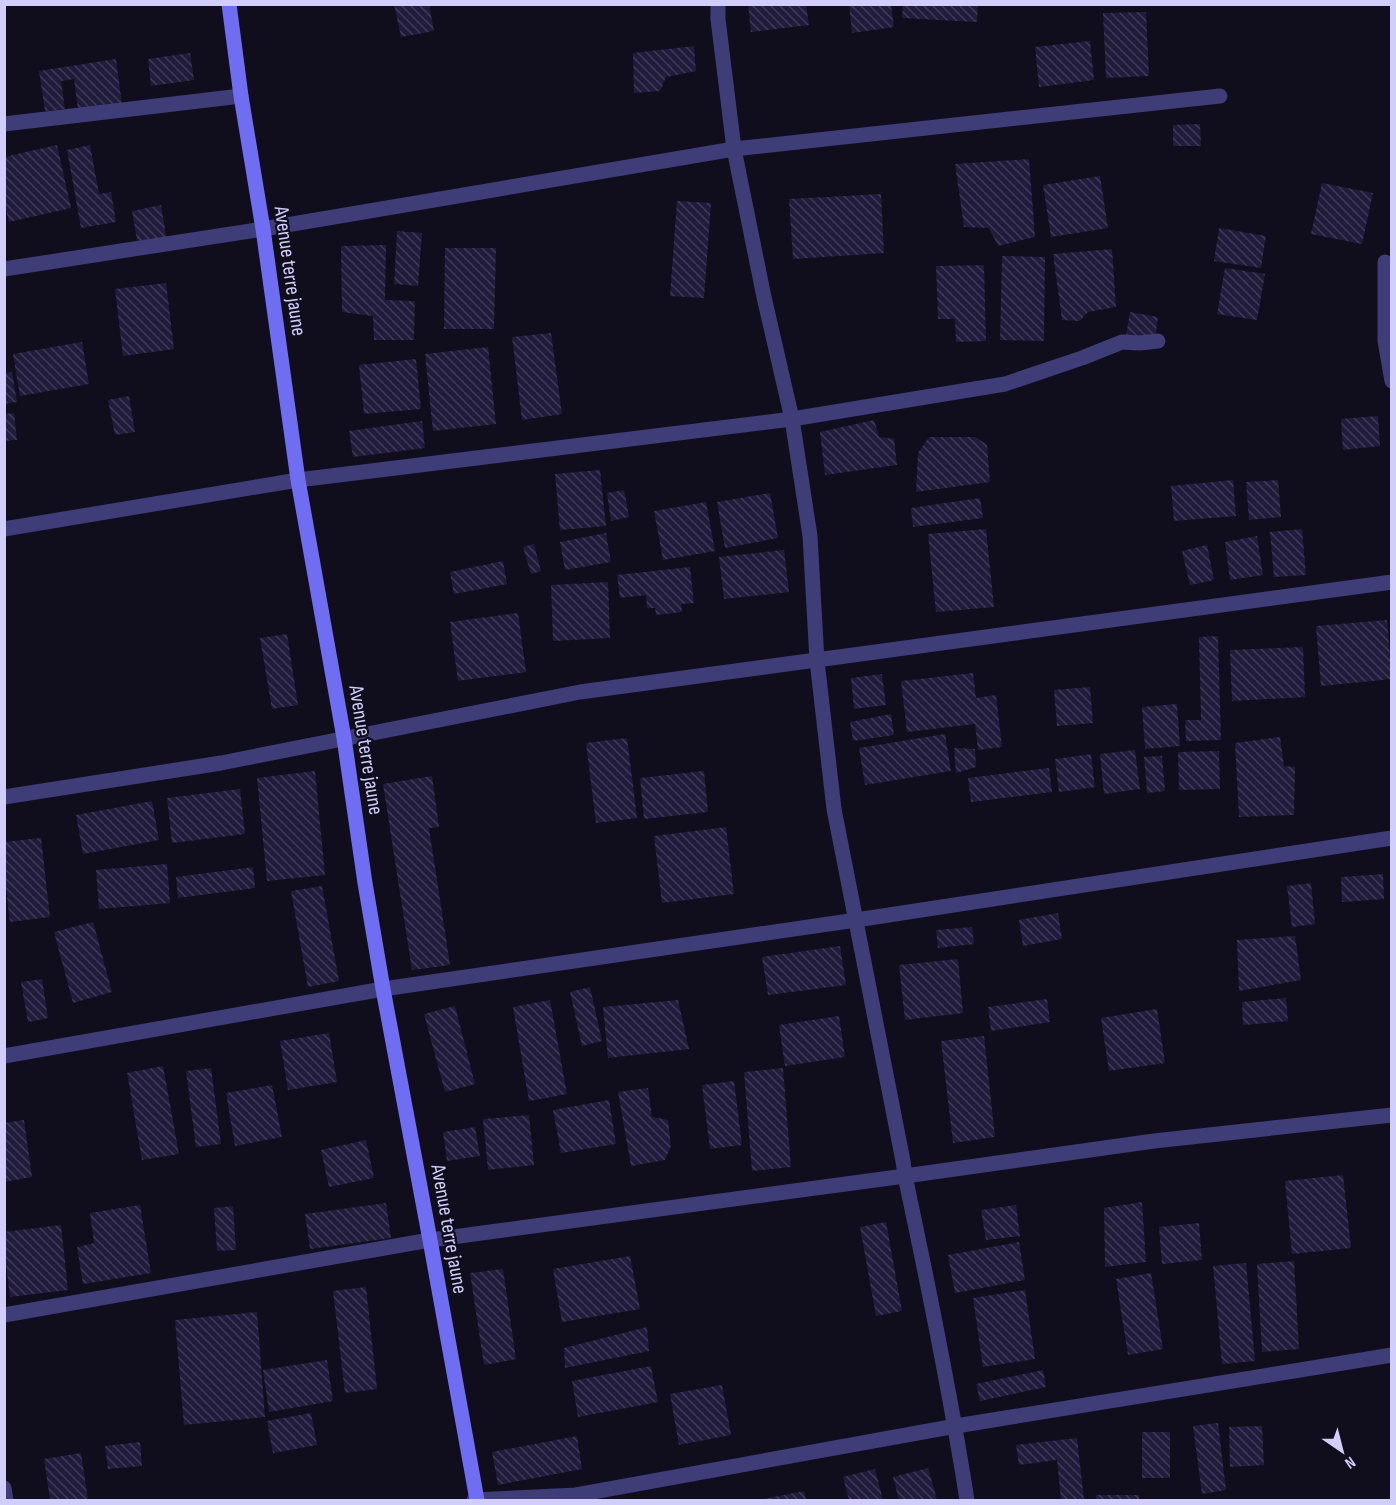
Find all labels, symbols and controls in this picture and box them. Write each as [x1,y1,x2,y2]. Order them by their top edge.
street label: Avenue terre jaune [268,204,311,338]
street label: Avenue terre jaune [343,682,389,817]
street label: Avenue terre jaune [425,1161,473,1296]
north arrow [1312,1421,1372,1481]
text: N [1341,1452,1359,1472]

